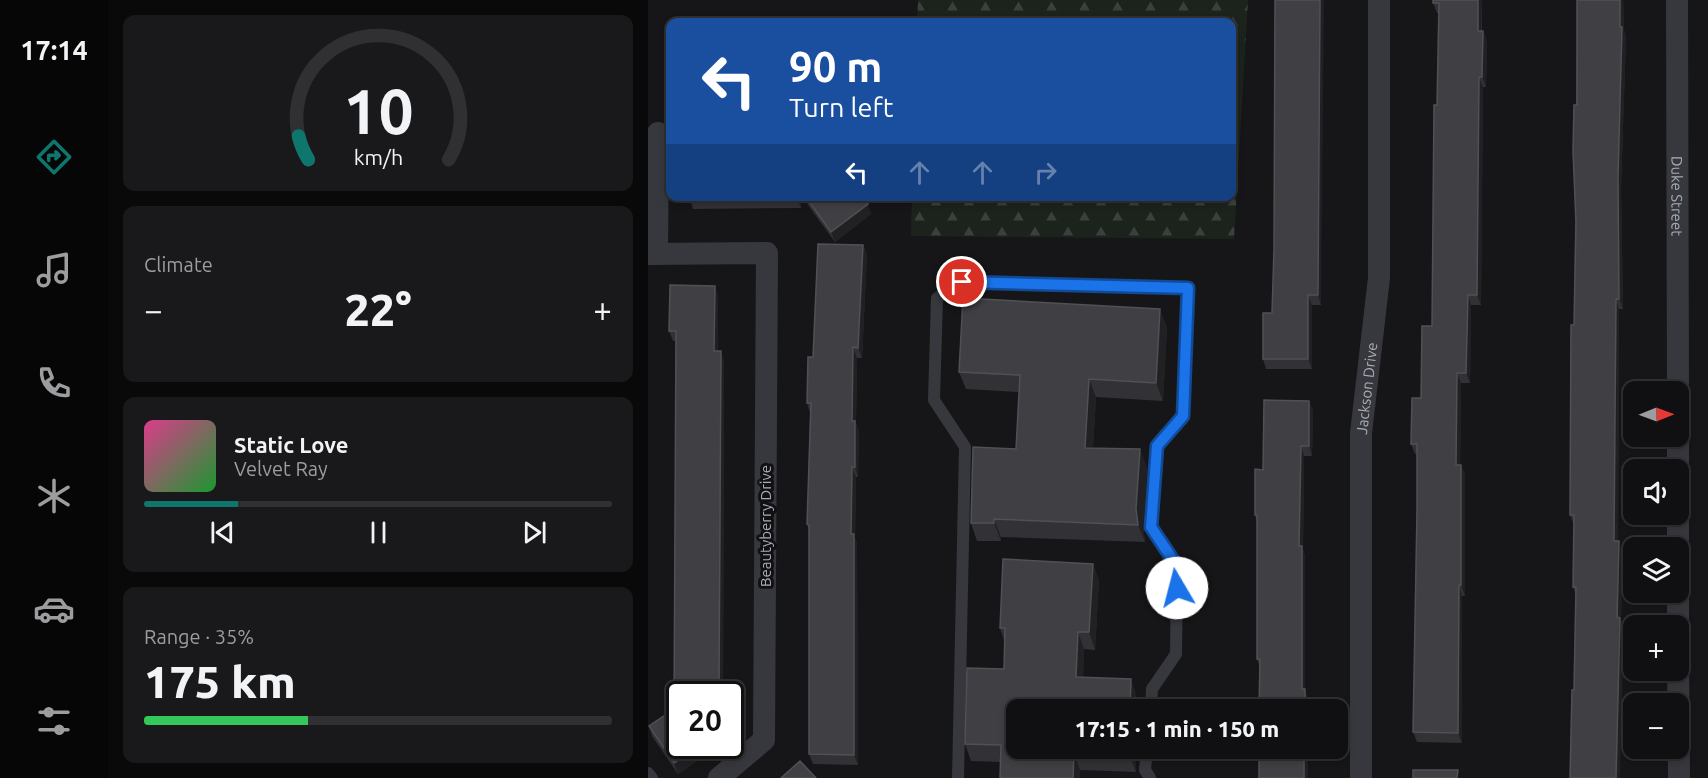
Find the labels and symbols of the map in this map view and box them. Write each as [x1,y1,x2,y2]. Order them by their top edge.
street label: Duke Street [1669,156,1686,236]
pin [936,256,987,307]
street label: Jackson Drive [1352,341,1380,435]
north arrow [1623,381,1689,447]
street label: Beautyberry Drive [757,465,774,587]
position arrow [1145,556,1209,620]
speed limit sign: 20 [666,681,744,759]

